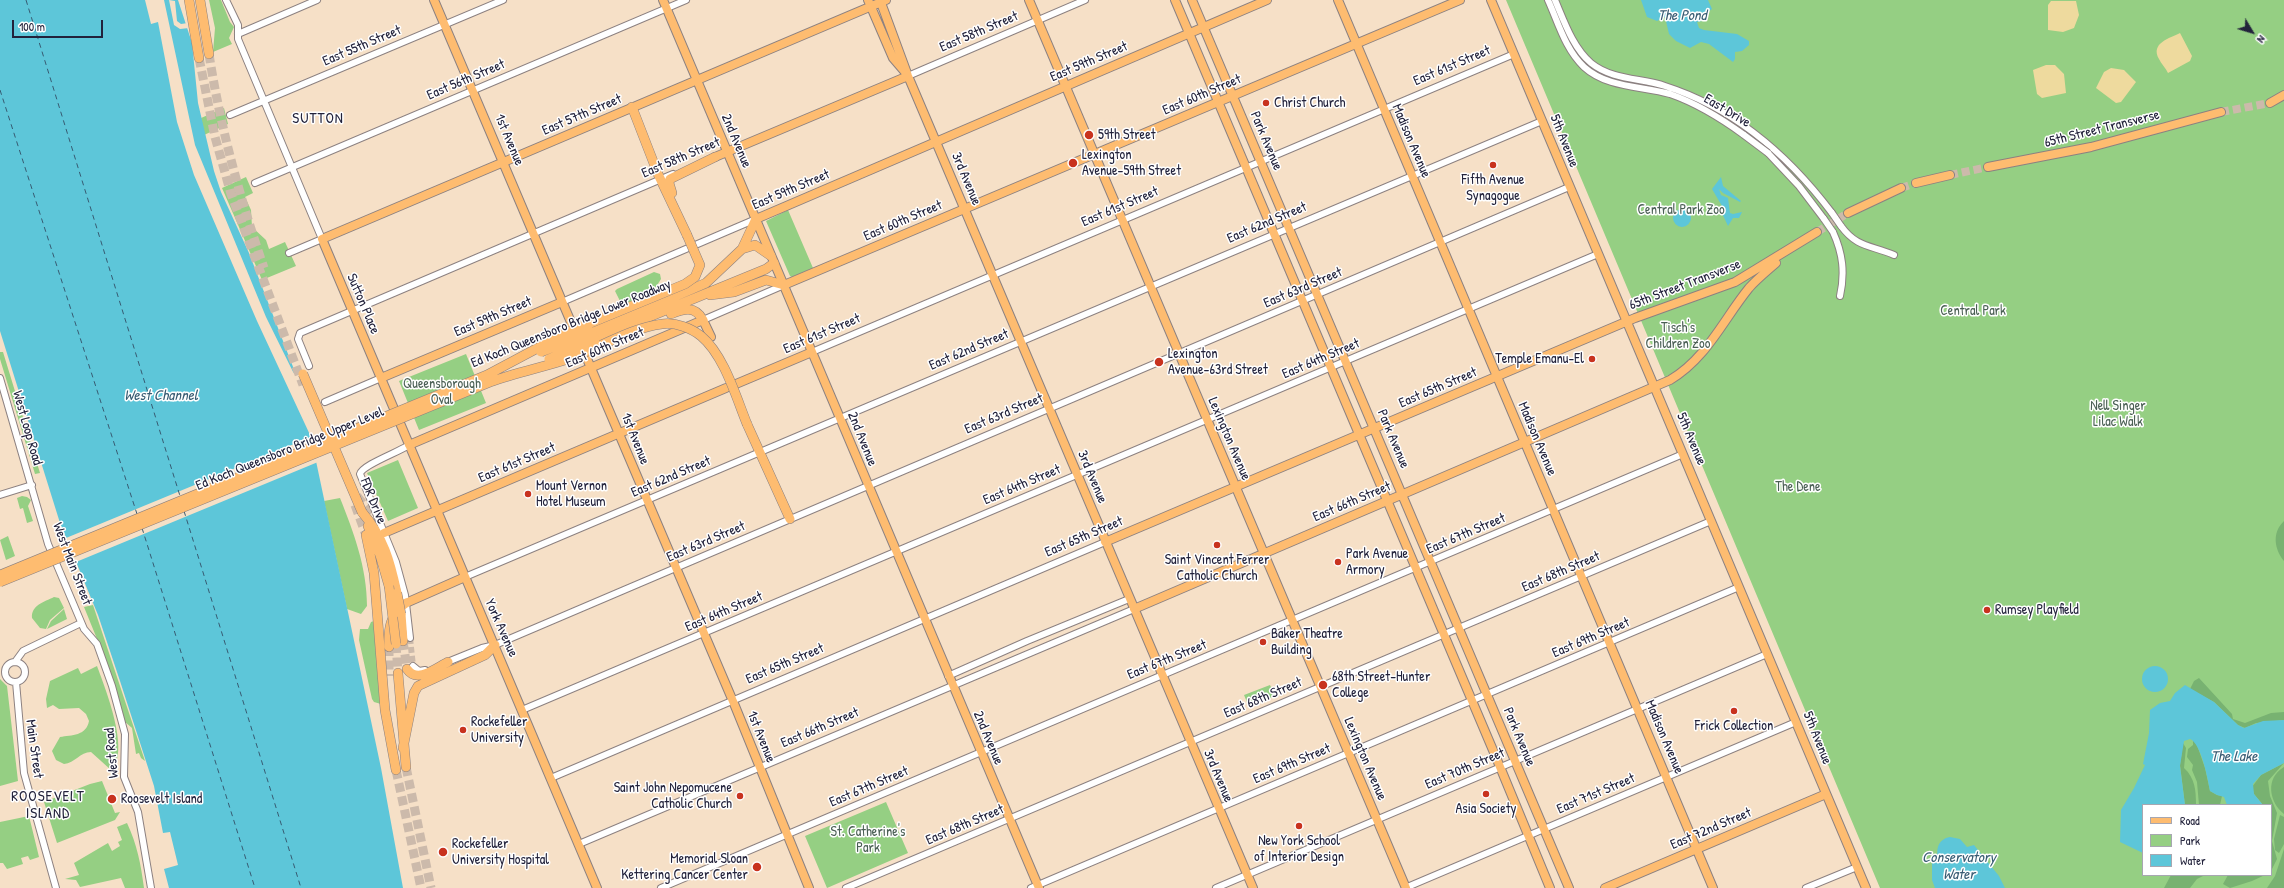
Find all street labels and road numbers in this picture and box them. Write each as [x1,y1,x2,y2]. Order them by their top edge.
street label: East 58th Street [937,8,1021,56]
street label: East 55th Street [320,22,404,70]
street label: East 59th Street [1048,38,1130,86]
street label: East 61st Street [1411,42,1493,90]
street label: East 56th Street [424,56,508,104]
street label: East 60th Street [1160,71,1244,119]
street label: East 57th Street [540,91,624,139]
street label: East Drive [1701,91,1753,131]
street label: Madison Avenue [1388,102,1434,180]
street label: 65th Street Transverse [2043,107,2161,151]
street label: Park Avenue [1246,109,1286,173]
street label: 2nd Avenue [717,111,755,171]
street label: 1st Avenue [491,112,527,168]
street label: 5th Avenue [1546,112,1582,170]
street label: East 58th Street [639,134,723,182]
street label: 3rd Avenue [947,150,985,208]
street label: East 59th Street [750,166,832,214]
street label: East 61st Street [1079,183,1161,231]
street label: East 60th Street [861,197,945,245]
street label: East 62nd Street [1225,199,1309,247]
street label: 65th Street Transverse [1627,256,1743,314]
street label: East 63rd Street [1261,264,1345,312]
street label: Sutton Place [343,271,383,337]
street label: Ed Koch Queensboro Bridge Lower Roadway [469,276,673,372]
street label: East 59th Street [452,293,534,341]
street label: East 61st Street [781,310,863,358]
street label: East 60th Street [563,324,647,372]
street label: East 62nd Street [927,326,1011,374]
street label: East 64th Street [1280,335,1362,383]
street label: East 65th Street [1396,364,1480,412]
street label: West Loop Road [8,389,46,467]
street label: East 63rd Street [962,390,1046,438]
street label: Lexington Avenue [1204,395,1254,483]
street label: Madison Avenue [1514,400,1560,478]
street label: Ed Koch Queensboro Bridge Upper Level [194,404,386,494]
street label: Park Avenue [1373,407,1413,471]
street label: 2nd Avenue [844,409,880,469]
street label: 5th Avenue [1672,410,1710,468]
street label: 1st Avenue [617,411,653,467]
street label: East 61st Street [476,439,558,487]
street label: 3rd Avenue [1073,448,1111,506]
street label: East 62nd Street [629,453,713,501]
street label: East 64th Street [981,461,1063,509]
street label: FDR Drive [356,476,390,526]
street label: East 66th Street [1311,478,1393,526]
street label: East 67th Street [1424,510,1508,558]
street label: East 65th Street [1042,513,1126,561]
street label: East 63rd Street [664,518,748,566]
street label: West Main Street [49,521,95,607]
street label: East 68th Street [1519,548,1603,596]
street label: East 64th Street [683,588,765,636]
street label: York Avenue [481,596,521,660]
street label: East 69th Street [1550,614,1632,662]
street label: East 67th Street [1125,636,1209,684]
street label: East 65th Street [743,640,827,688]
street label: East 68th Street [1221,674,1305,722]
street label: Madison Avenue [1641,698,1687,776]
street label: East 66th Street [779,704,861,752]
street label: Park Avenue [1499,705,1539,769]
street label: 2nd Avenue [969,708,1007,768]
street label: 1st Avenue [743,709,779,765]
street label: 5th Avenue [1799,709,1835,767]
street label: Lexington Avenue [1340,715,1390,803]
street label: Main Street [22,719,46,779]
street label: West Road [101,727,123,779]
street label: East 69th Street [1251,740,1333,788]
street label: East 70th Street [1423,745,1507,793]
street label: 3rd Avenue [1199,747,1237,805]
street label: East 67th Street [827,763,911,811]
street label: East 71st Street [1554,770,1638,818]
street label: East 68th Street [923,801,1007,849]
street label: East 72nd Street [1668,804,1754,854]

